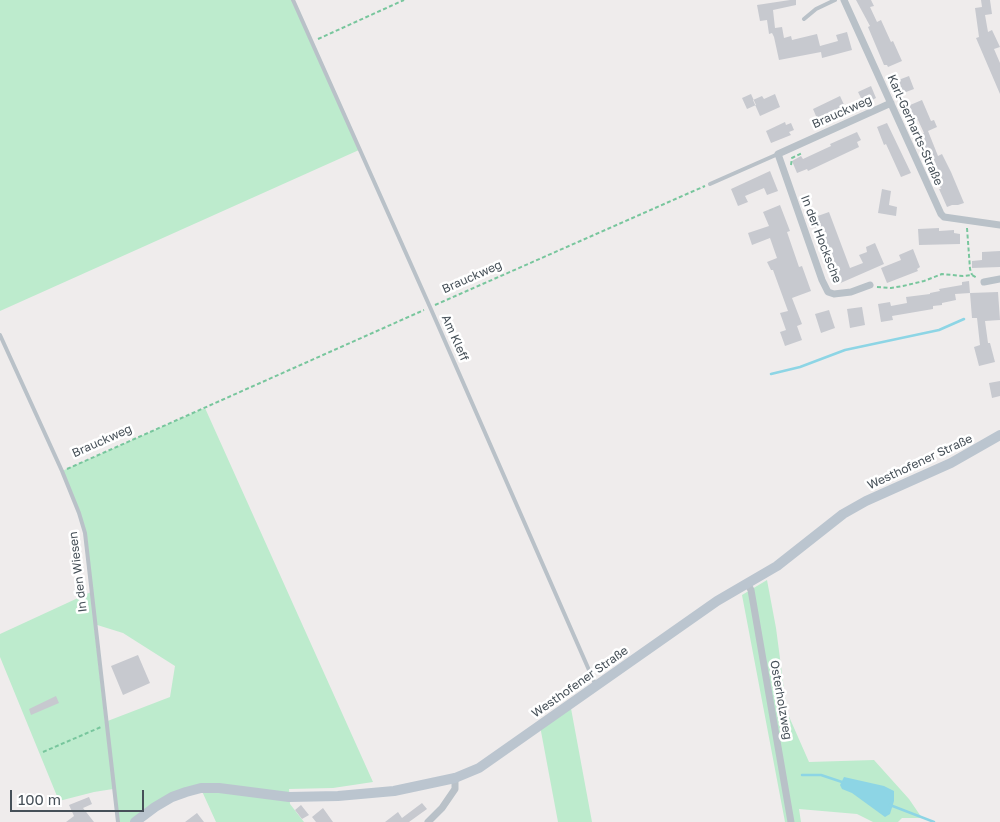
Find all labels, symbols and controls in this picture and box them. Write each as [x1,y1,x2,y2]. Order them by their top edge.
street label: Karl-Gerharts-Straße [884,72,946,188]
street label: Brauckweg [810,92,874,132]
street label: In der Hocksche [798,193,844,285]
street label: Brauckweg [440,257,504,297]
street label: Am Kleff [438,313,472,363]
street label: Brauckweg [70,421,134,461]
street label: Westhofener Straße [865,431,975,493]
street label: In den Wiesen [66,531,90,613]
street label: Westhofener Straße [529,643,631,721]
street label: Osterholzweg [767,659,795,741]
scale bar [12,780,146,812]
text: 100 m [18,790,61,808]

